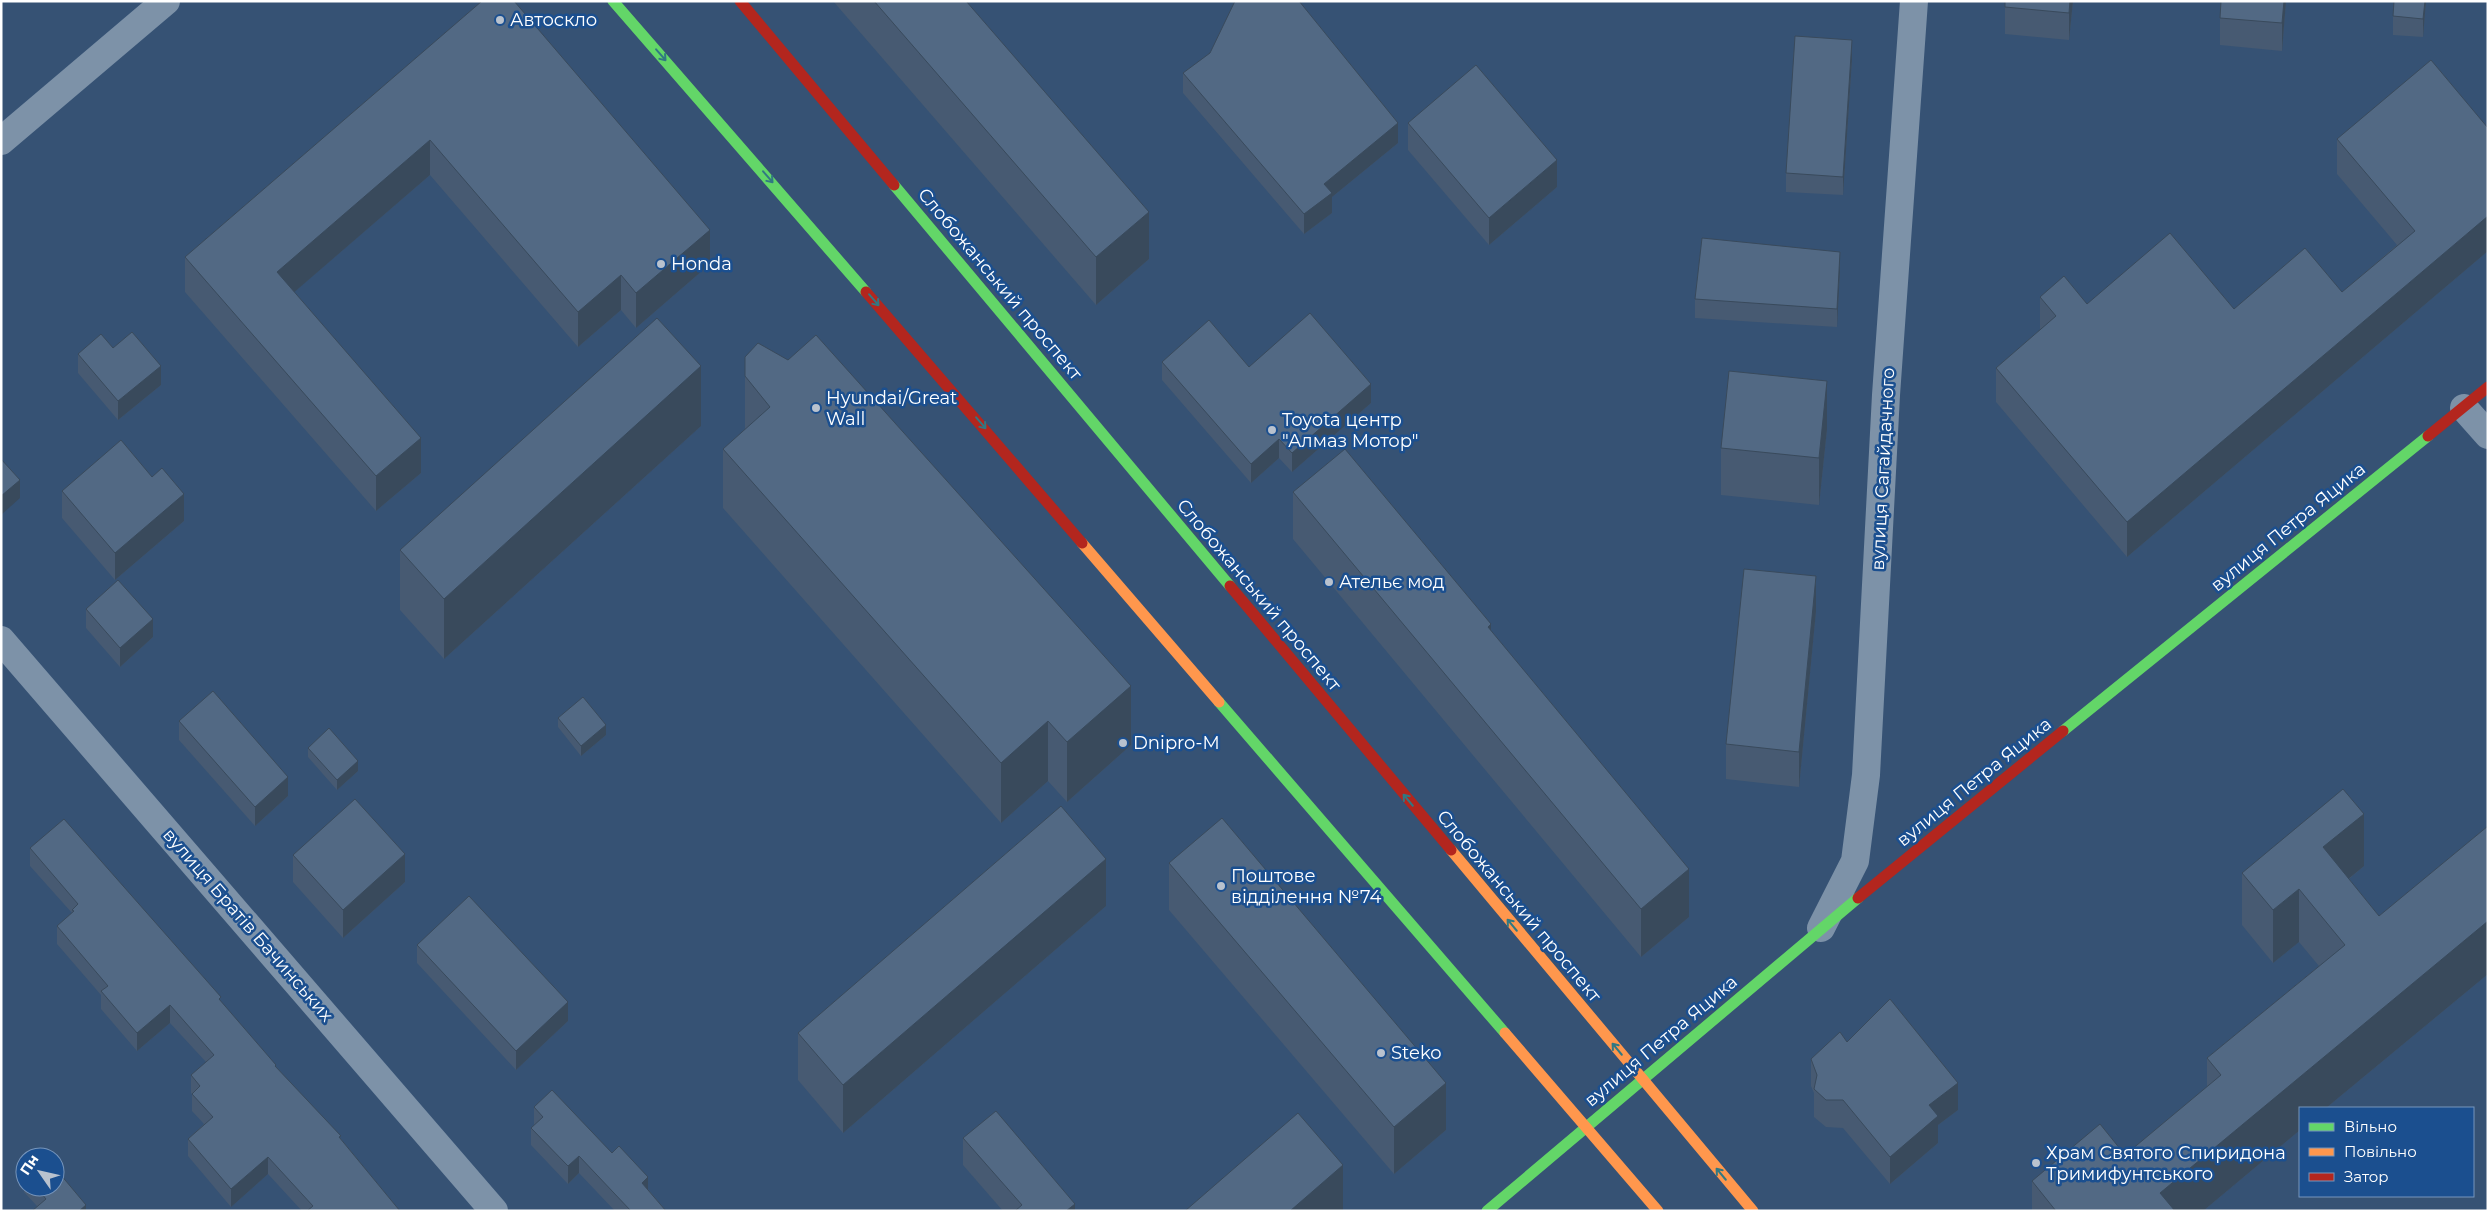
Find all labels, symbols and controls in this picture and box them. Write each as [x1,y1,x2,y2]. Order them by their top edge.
place label: Автоскло [510,9,597,31]
marker: Автоскло [494,14,506,26]
one-way arrow [656,48,667,61]
one-way arrow [762,171,774,184]
street label: Слобожанський проспект [913,184,1087,385]
place label: Honda [671,253,732,275]
marker: Honda [655,258,667,270]
one-way arrow [869,293,880,306]
street label: вулиця Сагайдачного [1867,367,1899,571]
place label: Hyundai/Great Wall [826,387,957,430]
marker: Hyundai/Great Wall [810,402,822,414]
place label: Toyota центр "Алмаз Мотор" [1282,409,1418,452]
one-way arrow [975,416,986,429]
marker: Toyota центр "Алмаз Мотор" [1266,424,1278,436]
street label: вулиця Петра Яцика [2206,458,2370,596]
street label: Слобожанський проспект [1172,495,1346,696]
place label: Ательє мод [1339,571,1445,593]
marker: Ательє мод [1323,576,1335,588]
street label: вулиця Петра Яцика [1892,713,2056,851]
place label: Dnipro-M [1133,732,1220,754]
marker: Dnipro-M [1117,737,1129,749]
one-way arrow [1403,794,1414,807]
street label: Слобожанський проспект [1432,806,1606,1007]
street label: вулиця Братів Бачинських [158,824,338,1026]
place label: Поштове відділення №74 [1231,865,1381,908]
marker: Поштове відділення №74 [1215,880,1227,892]
one-way arrow [1507,918,1518,931]
street label: вулиця Петра Яцика [1580,971,1742,1111]
place label: Steko [1391,1042,1442,1064]
one-way arrow [1611,1043,1622,1056]
marker: Steko [1375,1047,1387,1059]
legend [2299,1107,2474,1197]
text: Вільно [2344,1117,2397,1136]
place label: Храм Святого Спиридона Тримифунтського [2046,1142,2286,1185]
text: Повільно [2344,1142,2417,1161]
north arrow [15,1147,65,1197]
text: Пн [16,1151,43,1179]
marker: Храм Святого Спиридона Тримифунтського [2030,1157,2042,1169]
one-way arrow [1716,1167,1727,1180]
text: Затор [2344,1167,2389,1186]

